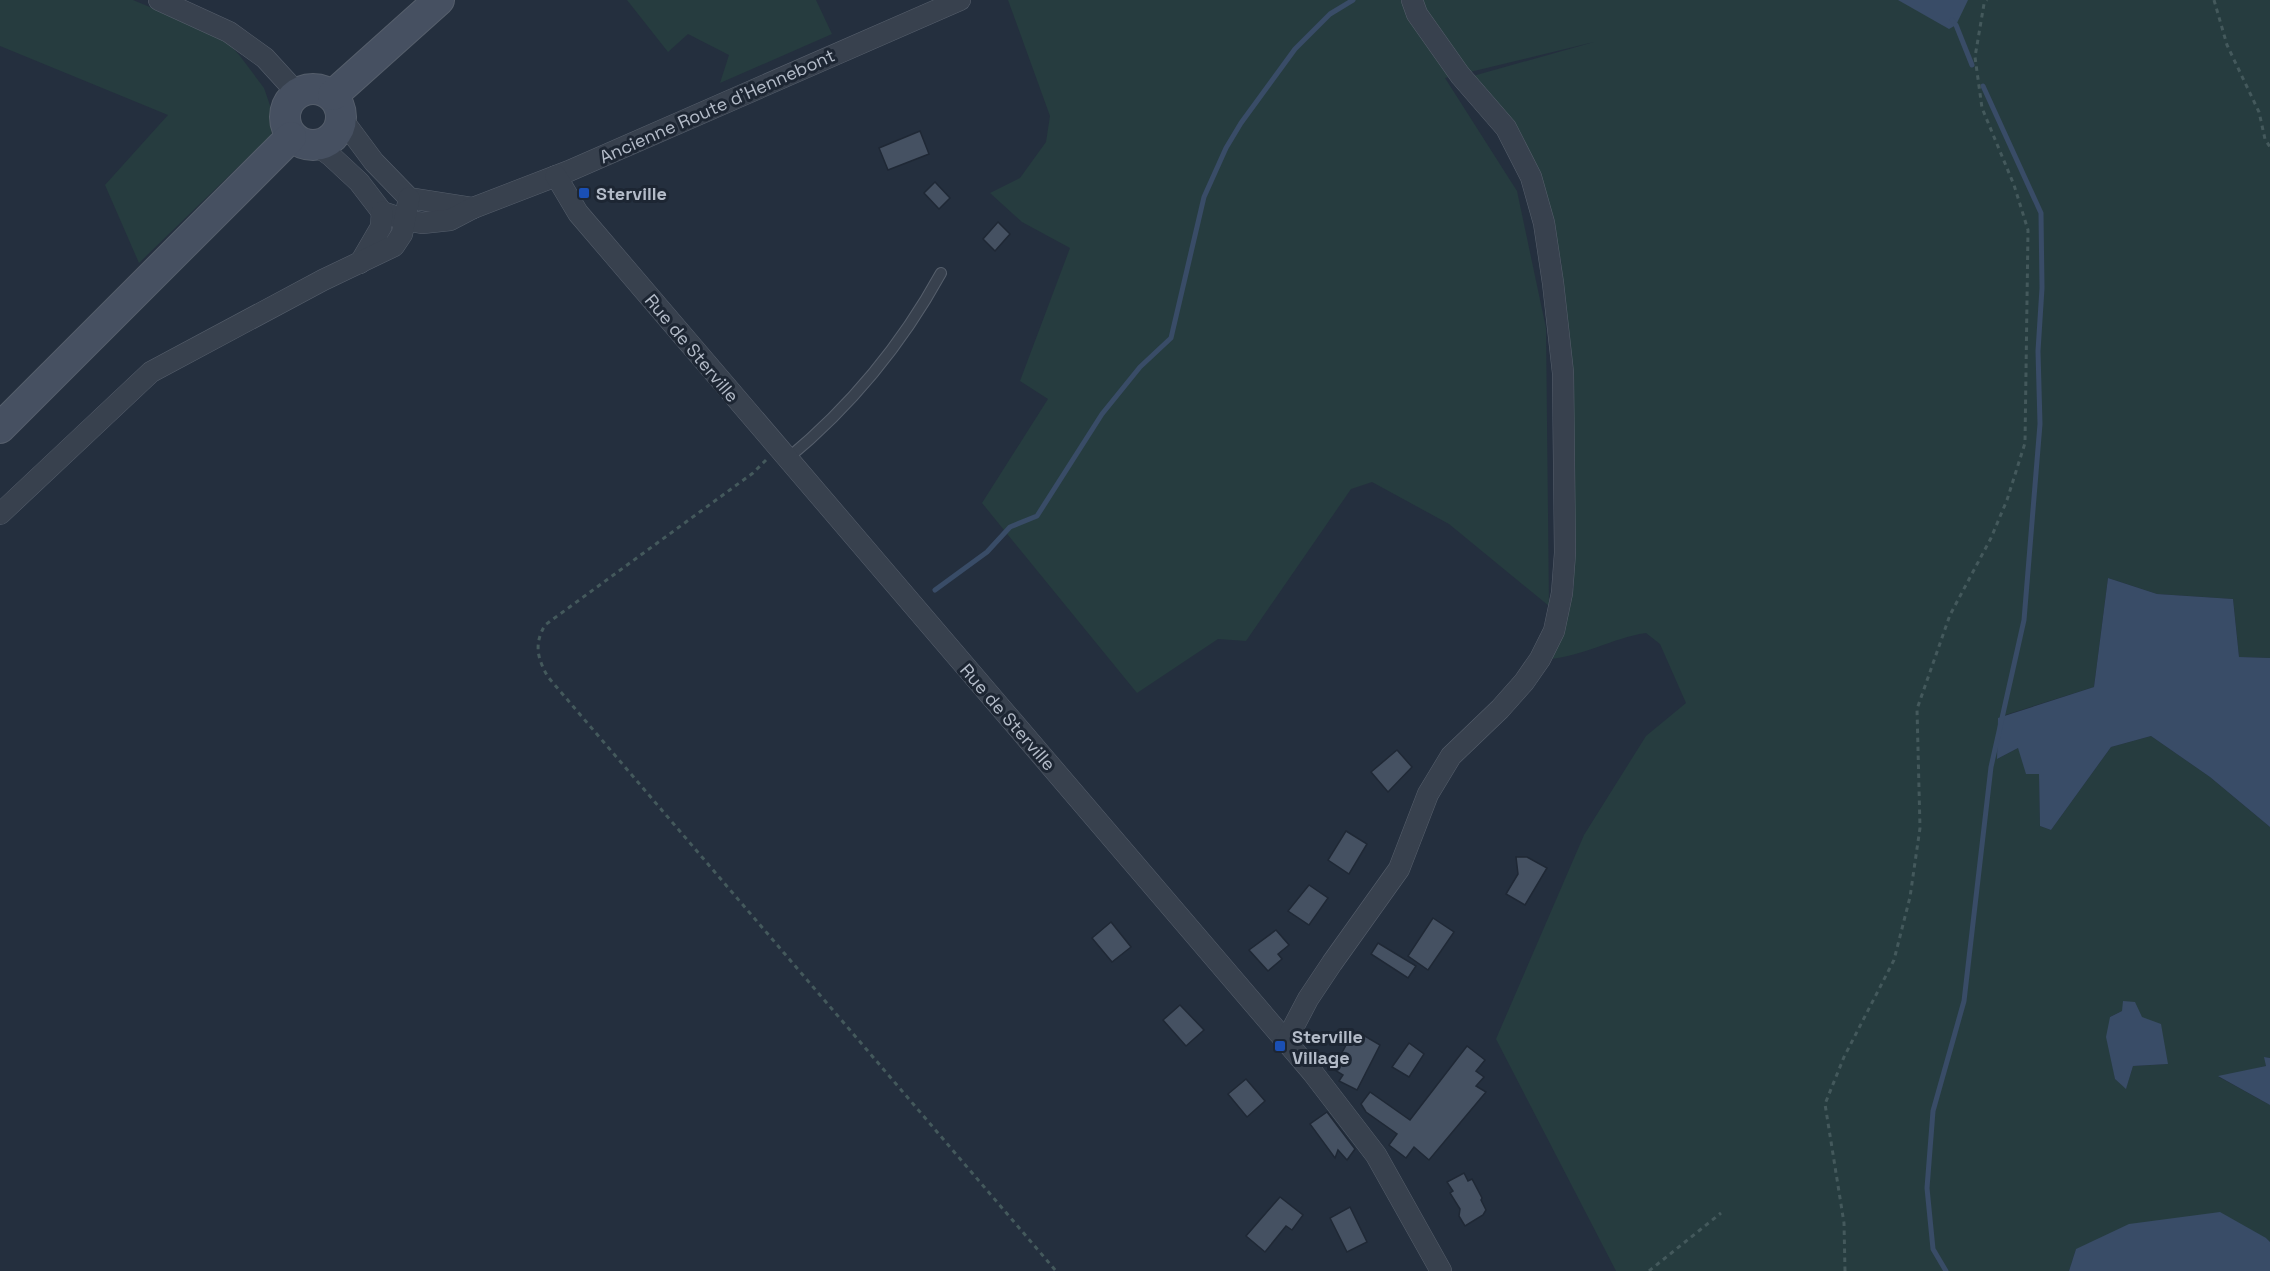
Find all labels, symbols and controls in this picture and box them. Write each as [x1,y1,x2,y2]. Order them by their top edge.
street label: Ancienne Route d'Hennebont [596,44,838,168]
place label: Sterville [596,182,667,205]
marker: Sterville [577,186,591,200]
street label: Rue de Sterville [640,289,744,407]
street label: Rue de Sterville [955,659,1061,775]
place label: Sterville Village [1292,1025,1363,1069]
marker: Sterville Village [1273,1039,1287,1053]

